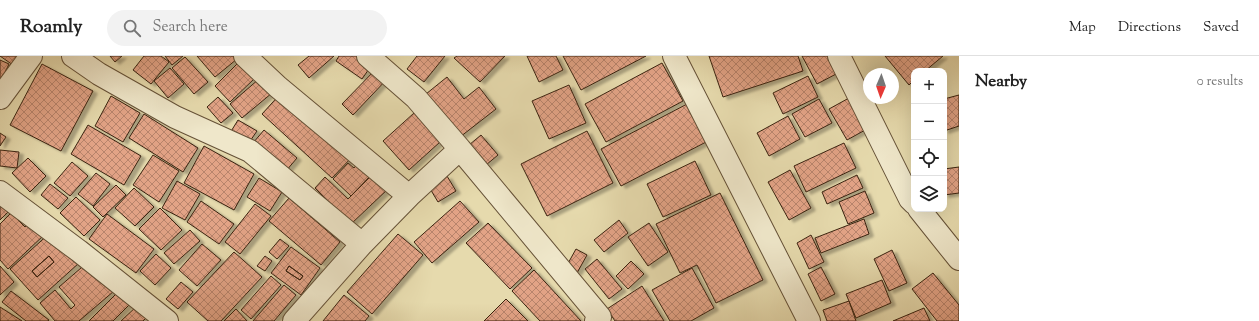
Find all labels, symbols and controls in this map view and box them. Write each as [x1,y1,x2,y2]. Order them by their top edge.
search box [107,10,387,46]
text: Roamly [20,14,83,41]
icon: search [121,17,143,39]
text: Search here [153,17,228,38]
text: Map [1069,18,1096,38]
text: Directions [1118,18,1181,38]
text: Saved [1203,18,1239,38]
north arrow [863,68,899,104]
map controls [911,68,947,212]
button: + [911,68,947,104]
text: Nearby [975,70,1027,94]
text: 0 results [1197,73,1243,91]
button: − [911,104,947,140]
button: locate [911,140,947,176]
button: layers [911,176,947,212]

